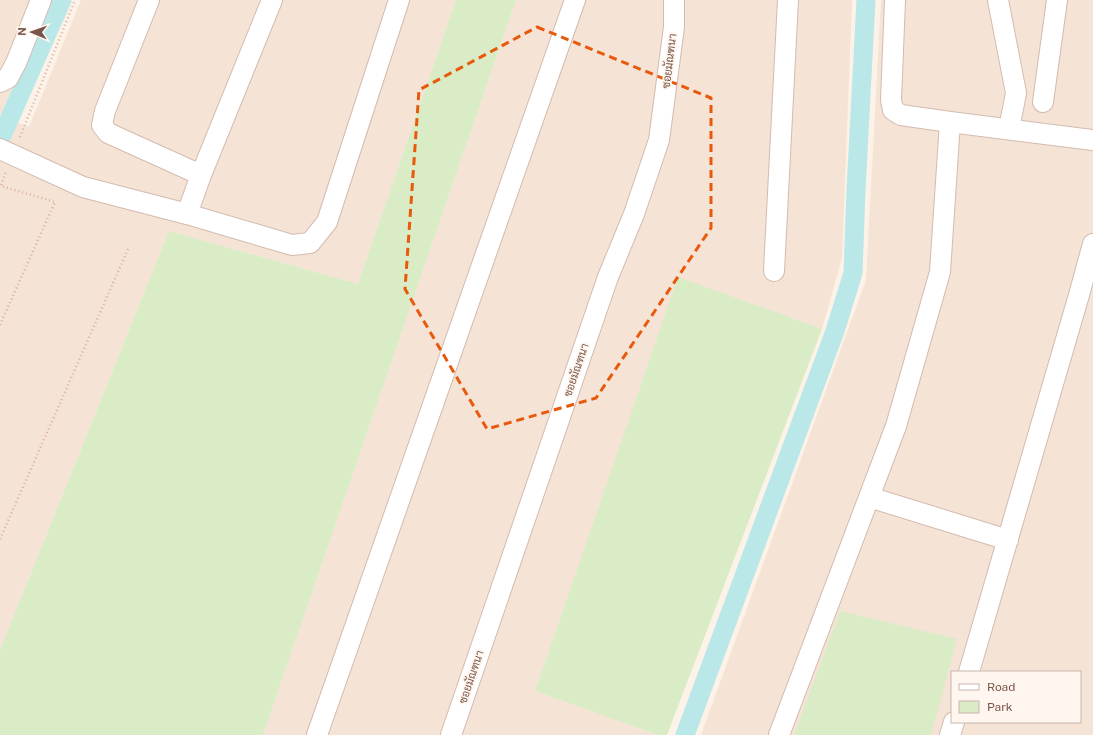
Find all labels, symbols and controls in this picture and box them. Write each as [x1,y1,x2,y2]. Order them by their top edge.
north arrow [12,12,52,52]
text: N [16,27,28,36]
street label: ซอยมัณฑนา [659,33,678,89]
street label: ซอยมัณฑนา [560,341,591,398]
street label: ซอยมัณฑนา [455,648,486,705]
legend [951,671,1081,723]
text: Road [987,680,1015,694]
text: Park [987,700,1013,714]

